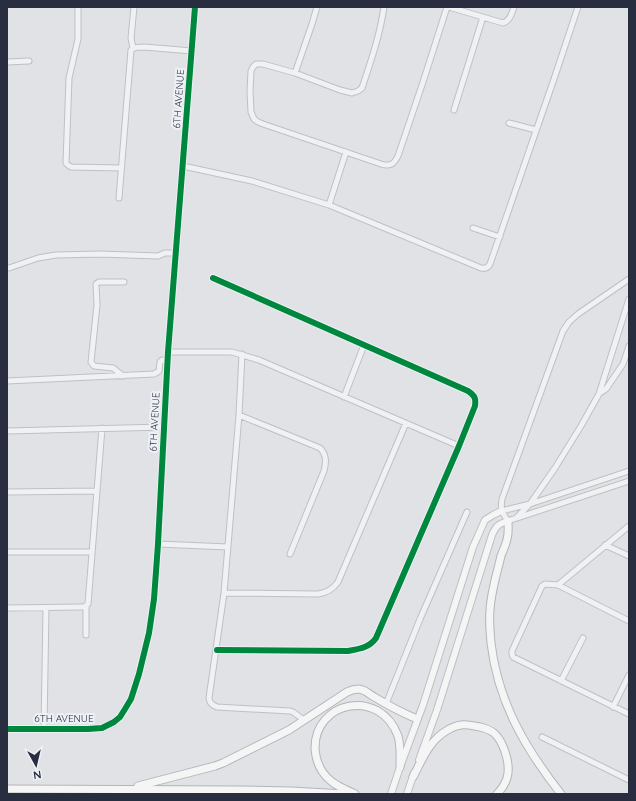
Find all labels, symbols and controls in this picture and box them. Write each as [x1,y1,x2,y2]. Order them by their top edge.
street label: 6TH AVENUE [170,69,187,129]
street label: 6TH AVENUE [146,392,163,452]
street label: 6TH AVENUE [34,712,94,725]
north arrow [16,745,56,785]
text: N [32,767,42,782]

